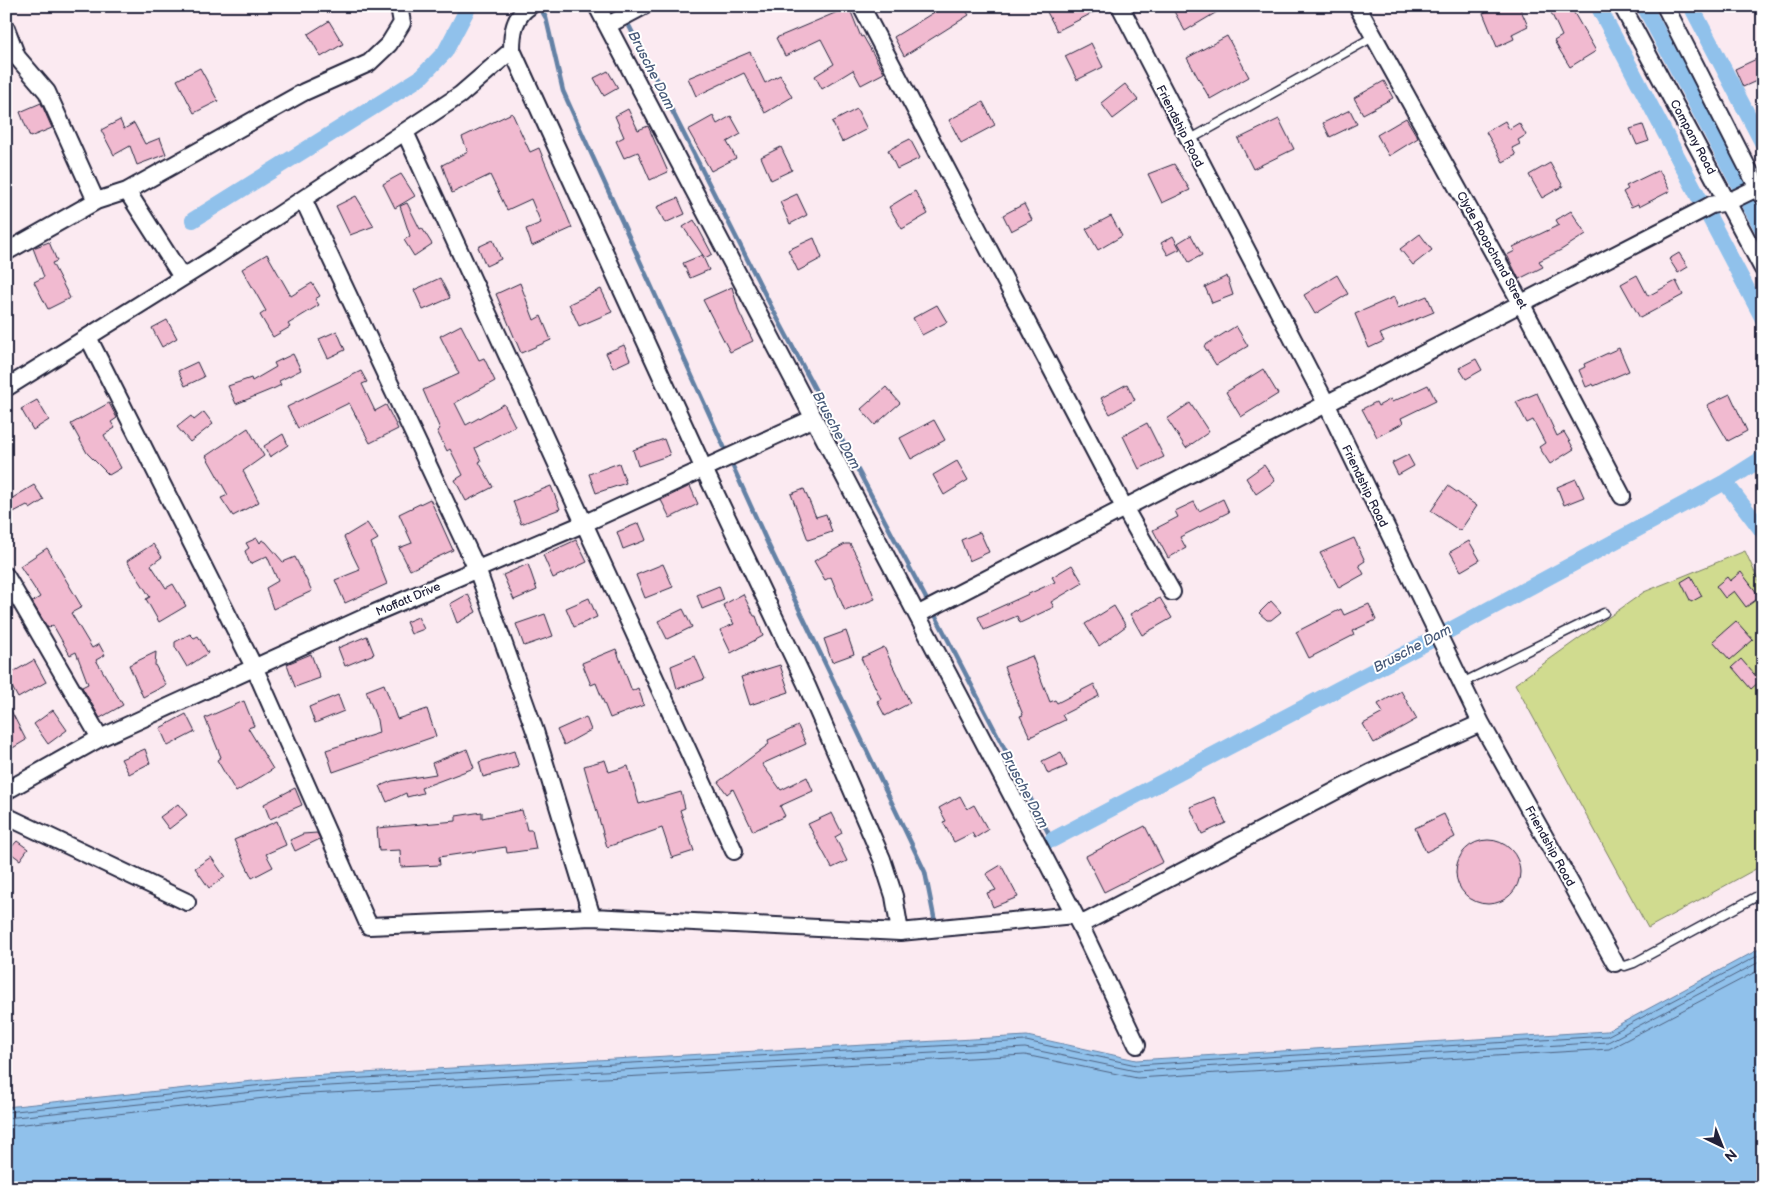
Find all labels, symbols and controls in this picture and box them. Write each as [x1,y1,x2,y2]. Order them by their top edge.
water label: Brusche Dam [624,28,679,113]
street label: Friendship Road [1153,83,1207,170]
street label: Company Road [1667,97,1719,177]
street label: Clyde Roopchand Street [1453,189,1530,312]
water label: Brusche Dam [809,388,864,472]
street label: Friendship Road [1338,443,1391,530]
street label: Moffatt Drive [374,579,443,620]
water label: Brusche Dam [1370,621,1454,676]
water label: Brusche Dam [997,747,1052,831]
street label: Friendship Road [1521,803,1578,889]
north arrow [1696,1122,1746,1172]
text: N [1721,1145,1740,1165]

